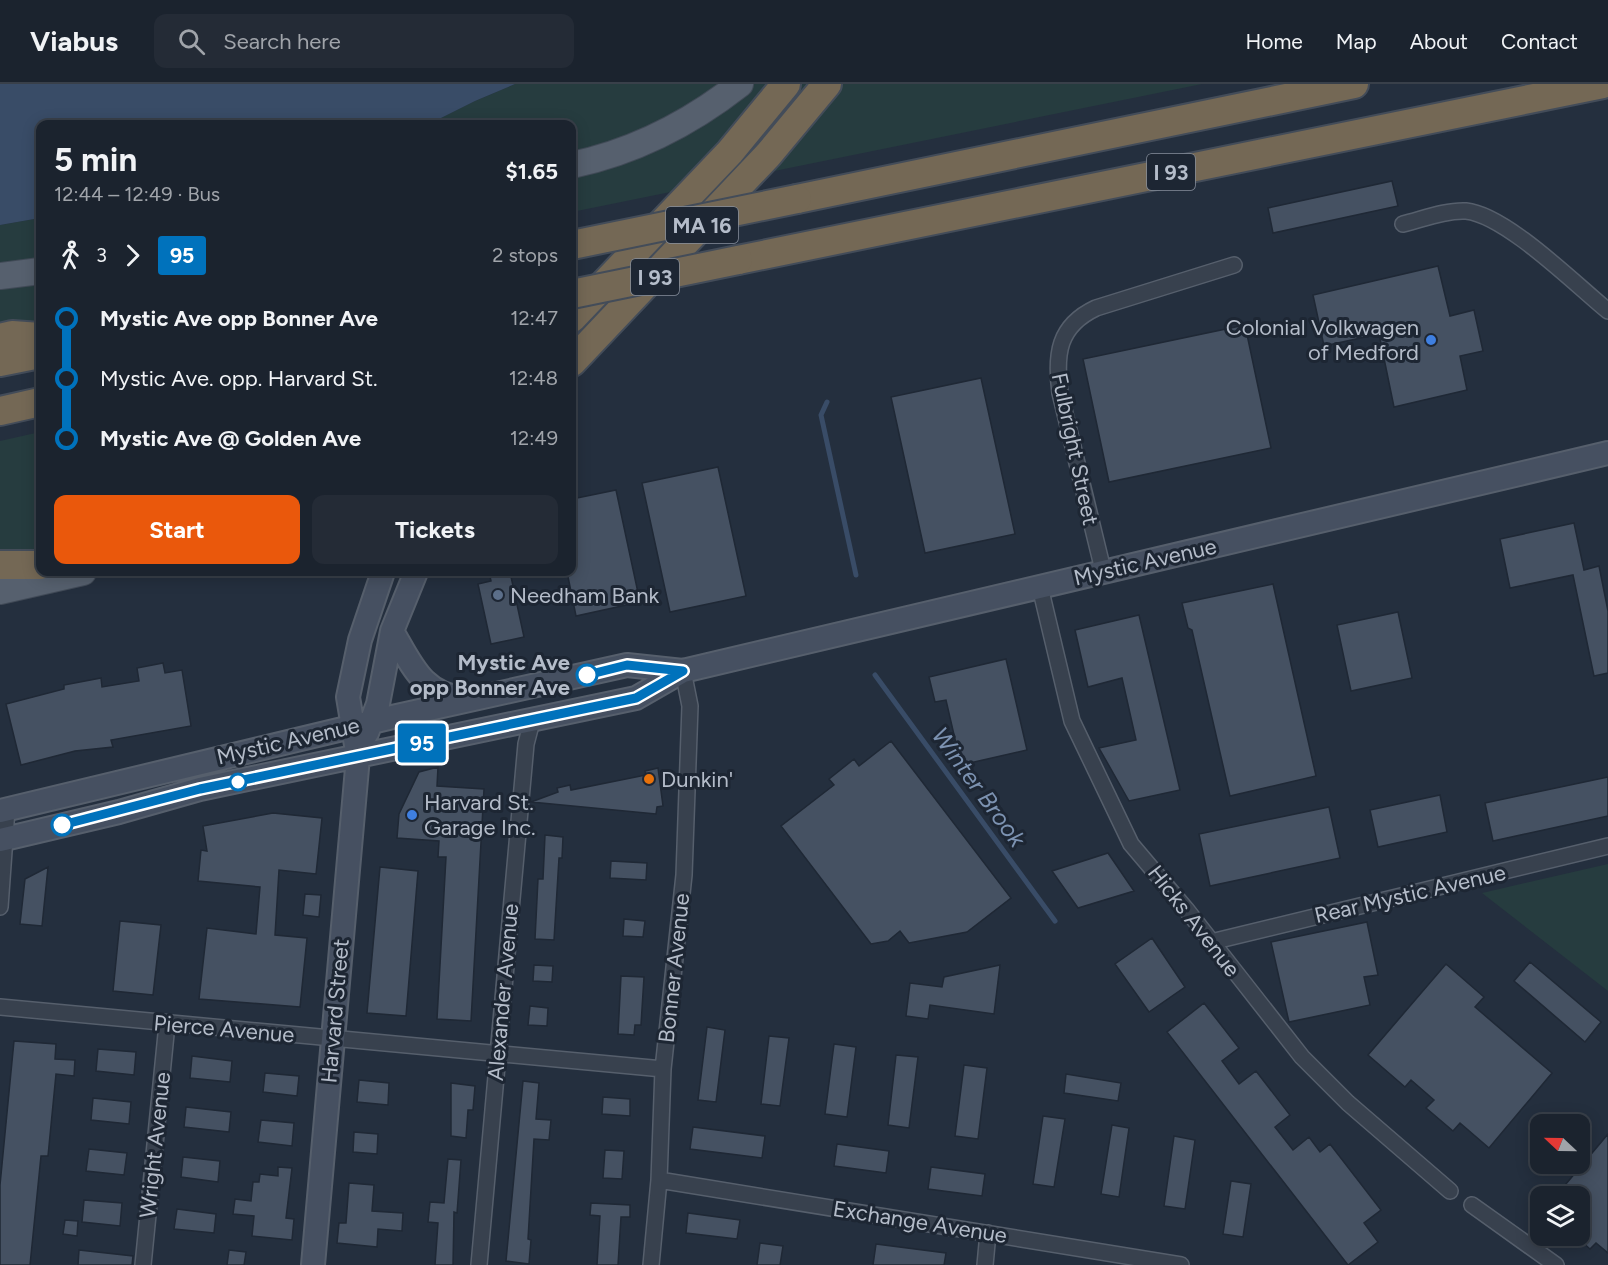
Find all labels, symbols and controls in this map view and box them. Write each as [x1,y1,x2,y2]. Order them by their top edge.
search box [154,14,574,68]
text: Viabus [30,24,118,58]
icon: search [175,25,208,58]
text: Search here [223,28,341,55]
text: Home [1246,29,1303,54]
text: Map [1336,29,1377,54]
text: About [1410,29,1468,54]
text: Contact [1501,29,1578,54]
text: 5 min [54,140,137,179]
road number: I 93 [1147,154,1195,190]
text: $1.65 [506,158,558,185]
text: 12:44 – 12:49 · Bus [54,182,220,206]
road number: MA 16 [666,207,738,243]
icon: walk [54,239,87,272]
icon: forward [116,239,149,272]
text: 3 [96,243,107,267]
text: 95 [170,243,194,268]
text: 2 stops [492,243,558,267]
road number: I 93 [631,259,679,295]
text: Mystic Ave opp Bonner Ave [100,305,378,332]
text: 12:47 [510,306,558,330]
place label: Colonial Volkwagen of Medford [1226,314,1419,366]
marker: Colonial Volkwagen of Medford [1424,333,1438,347]
text: Mystic Ave. opp. Harvard St. [100,365,378,392]
text: 12:48 [509,366,558,390]
street label: Fulbright Street [1046,370,1104,528]
text: Mystic Ave @ Golden Ave [100,425,361,452]
text: 12:49 [510,426,558,450]
button: Start [54,495,300,564]
button: Tickets [312,495,558,564]
street label: Mystic Avenue [1071,532,1219,592]
place label: Needham Bank [510,582,660,609]
marker: Needham Bank [491,588,505,602]
place label: Mystic Ave opp Bonner Ave [410,649,570,701]
marker: Mystic Ave opp Bonner Ave [576,664,598,686]
street label: Mystic Avenue [214,711,362,771]
water label: Winter Brook [926,722,1033,854]
line badge: 95 [395,724,449,762]
text: 95 [410,731,434,756]
place label: Dunkin' [661,766,733,793]
marker: Dunkin' [642,772,656,786]
unlabelled marker [229,773,247,791]
place label: Harvard St. Garage Inc. [424,789,536,841]
marker: Harvard St. Garage Inc. [405,808,419,822]
unlabelled marker [51,814,73,836]
street label: Rear Mystic Avenue [1312,859,1508,929]
street label: Hicks Avenue [1142,860,1246,982]
street label: Bonner Avenue [653,892,695,1044]
street label: Alexander Avenue [482,902,524,1082]
street label: Harvard Street [315,938,355,1084]
street label: Pierce Avenue [153,1009,295,1049]
street label: Wright Avenue [134,1071,176,1219]
north arrow [1530,1114,1590,1174]
map controls [1530,1114,1590,1246]
button: layers [1530,1186,1590,1246]
street label: Exchange Avenue [831,1195,1009,1249]

